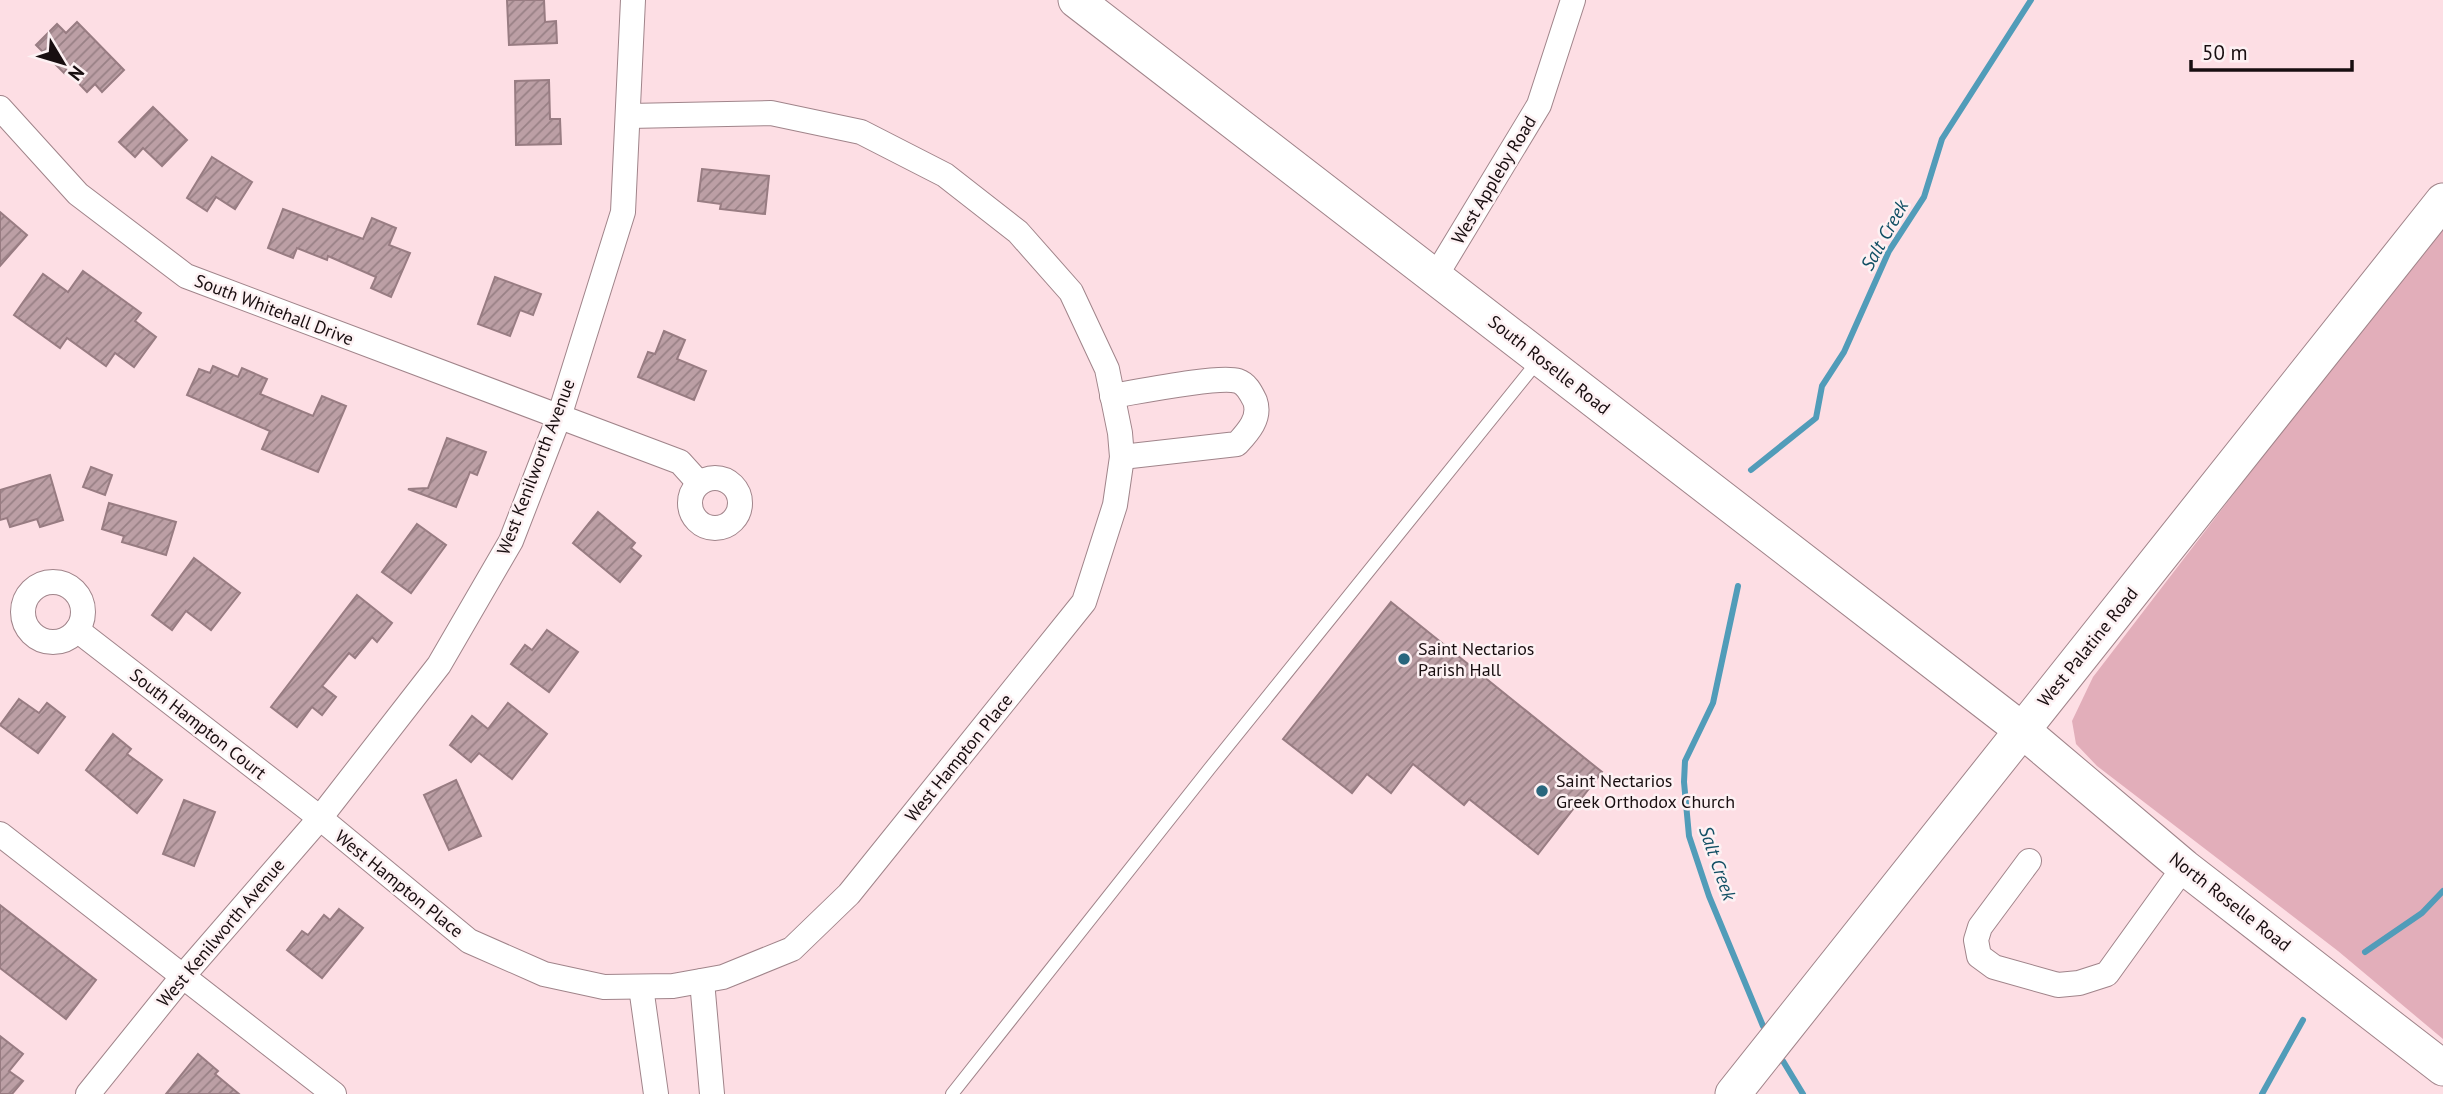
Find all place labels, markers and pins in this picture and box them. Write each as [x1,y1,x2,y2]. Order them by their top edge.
place label: Saint Nectarios Parish Hall [1418,637,1534,681]
marker: Saint Nectarios Parish Hall [1396,651,1412,667]
place label: Saint Nectarios Greek Orthodox Church [1556,769,1735,813]
marker: Saint Nectarios Greek Orthodox Church [1534,783,1550,799]

